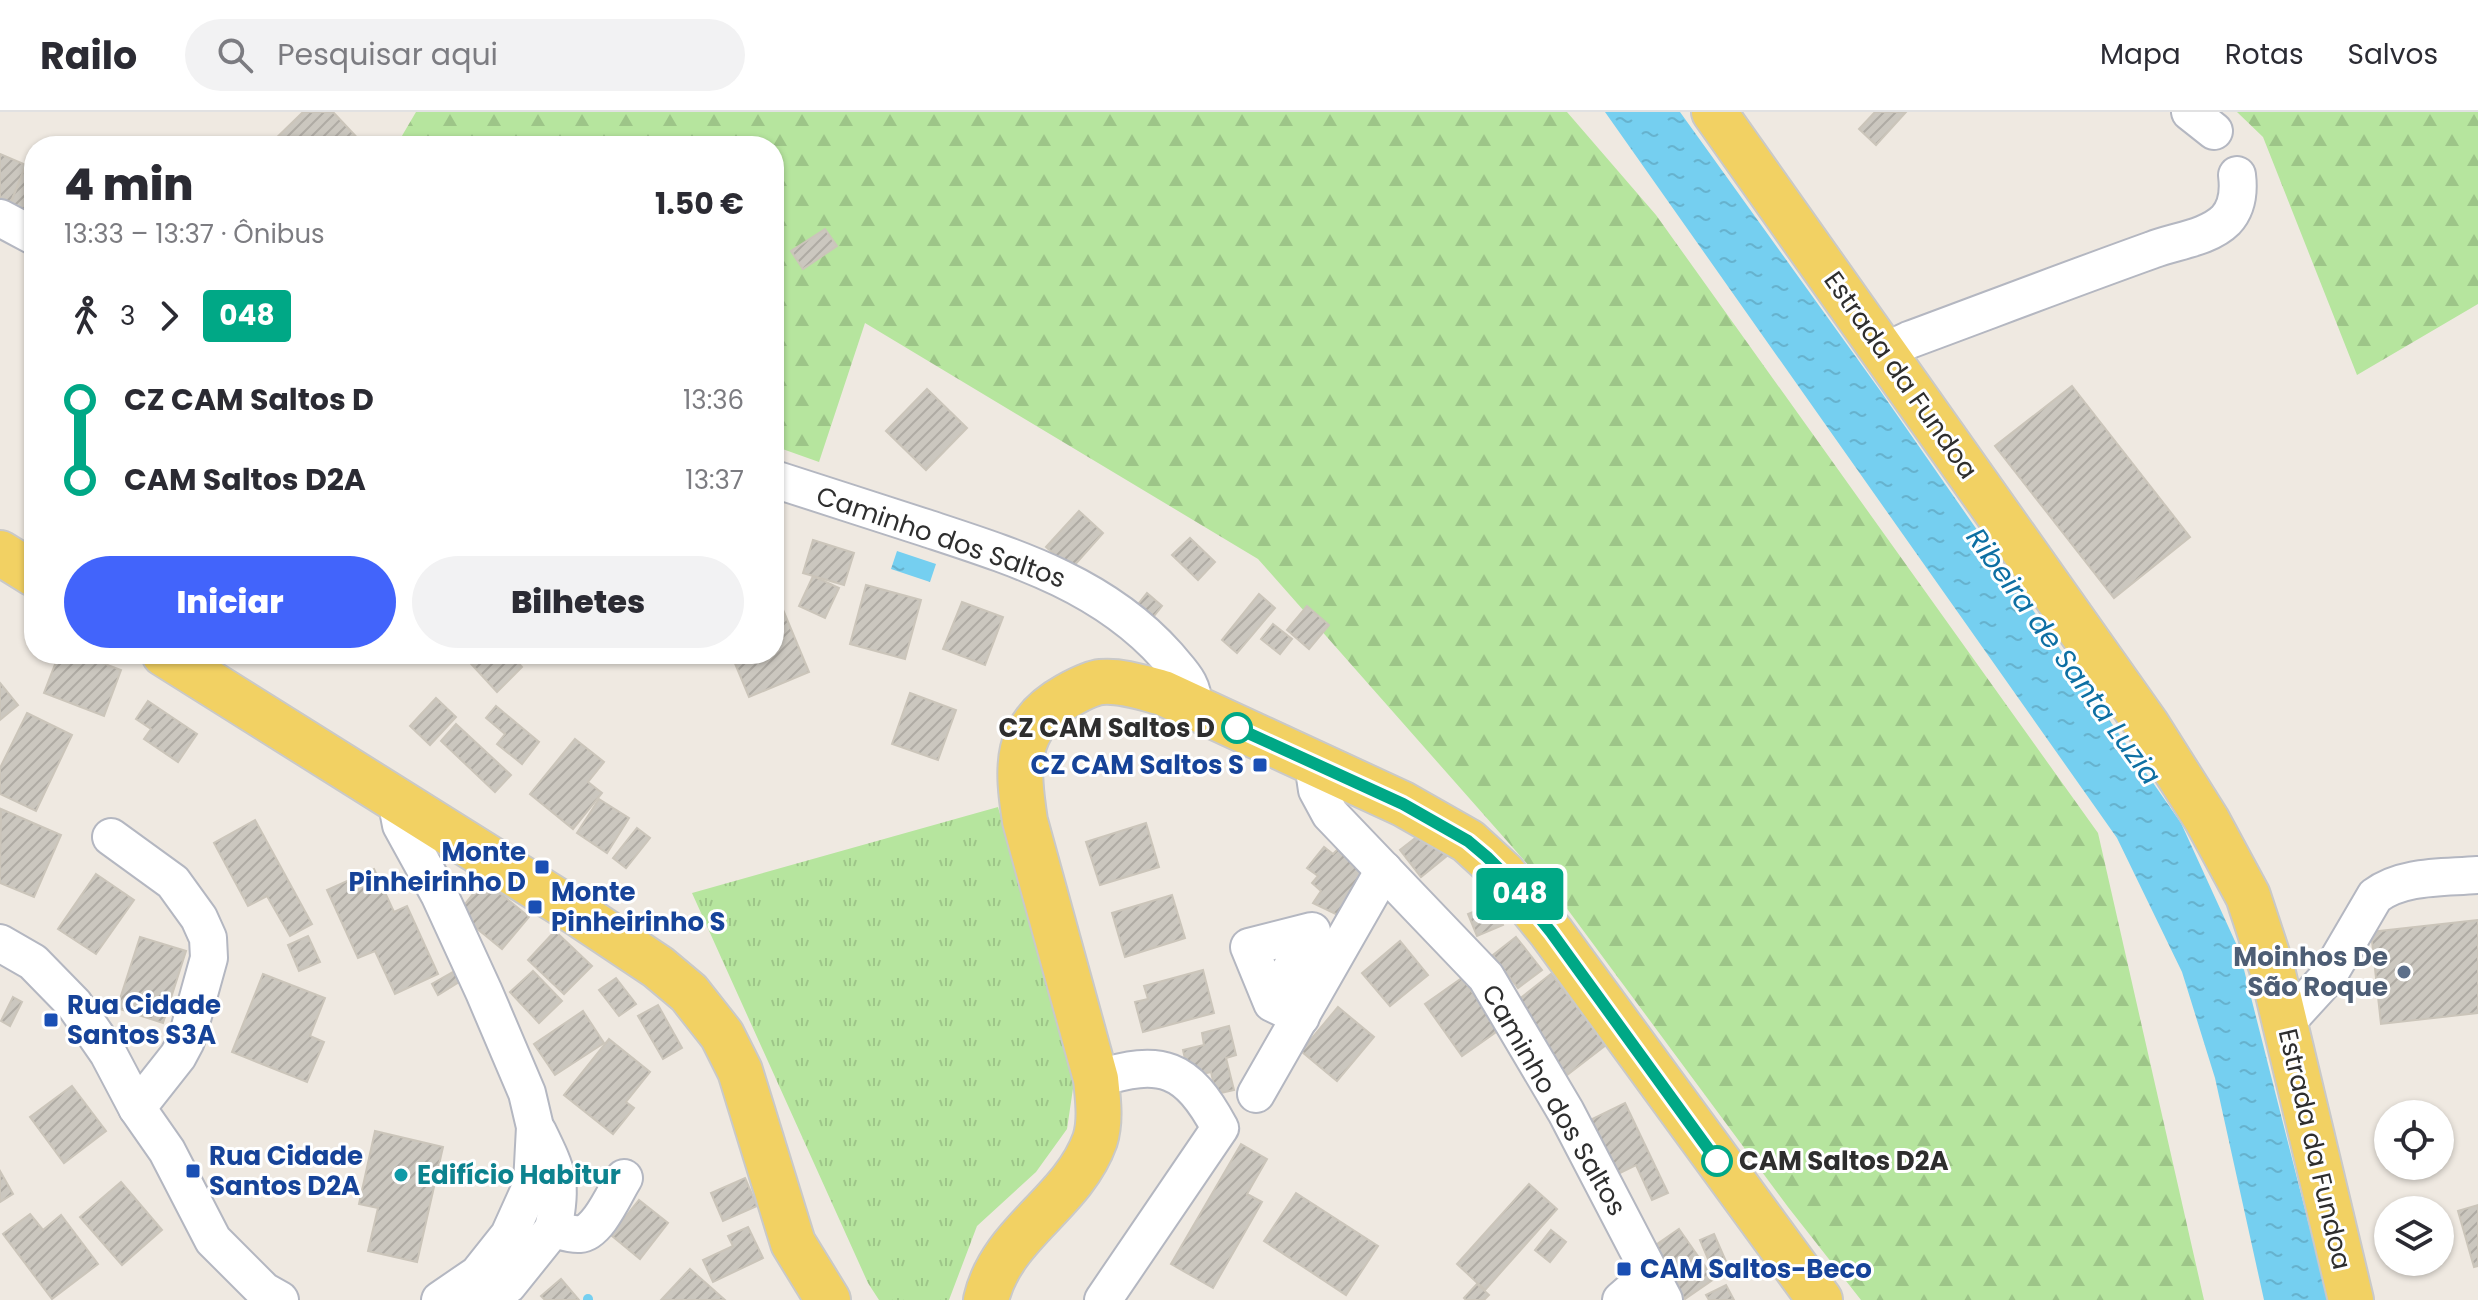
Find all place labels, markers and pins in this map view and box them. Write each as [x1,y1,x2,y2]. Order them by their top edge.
place label: CZ CAM Saltos D [998,710,1215,746]
marker: CZ CAM Saltos D [1222,713,1252,743]
place label: CZ CAM Saltos S [1030,747,1244,783]
marker: CZ CAM Saltos S [1251,756,1269,774]
place label: Monte Pinheirinho D [349,834,526,900]
marker: Monte Pinheirinho D [533,858,551,876]
place label: Monte Pinheirinho S [551,874,726,940]
marker: Monte Pinheirinho S [526,898,544,916]
place label: Moinhos De São Roque [2233,939,2388,1005]
marker: Moinhos De São Roque [2395,963,2413,981]
place label: Rua Cidade Santos S3A [67,987,221,1053]
marker: Rua Cidade Santos S3A [42,1011,60,1029]
place label: Rua Cidade Santos D2A [209,1138,363,1204]
place label: CAM Saltos D2A [1739,1143,1949,1179]
marker: CAM Saltos D2A [1702,1146,1732,1176]
place label: Edifício Habitur [417,1157,621,1193]
marker: Rua Cidade Santos D2A [184,1162,202,1180]
marker: Edifício Habitur [392,1166,410,1184]
place label: CAM Saltos-Beco [1640,1251,1872,1287]
marker: CAM Saltos-Beco [1615,1260,1633,1278]

